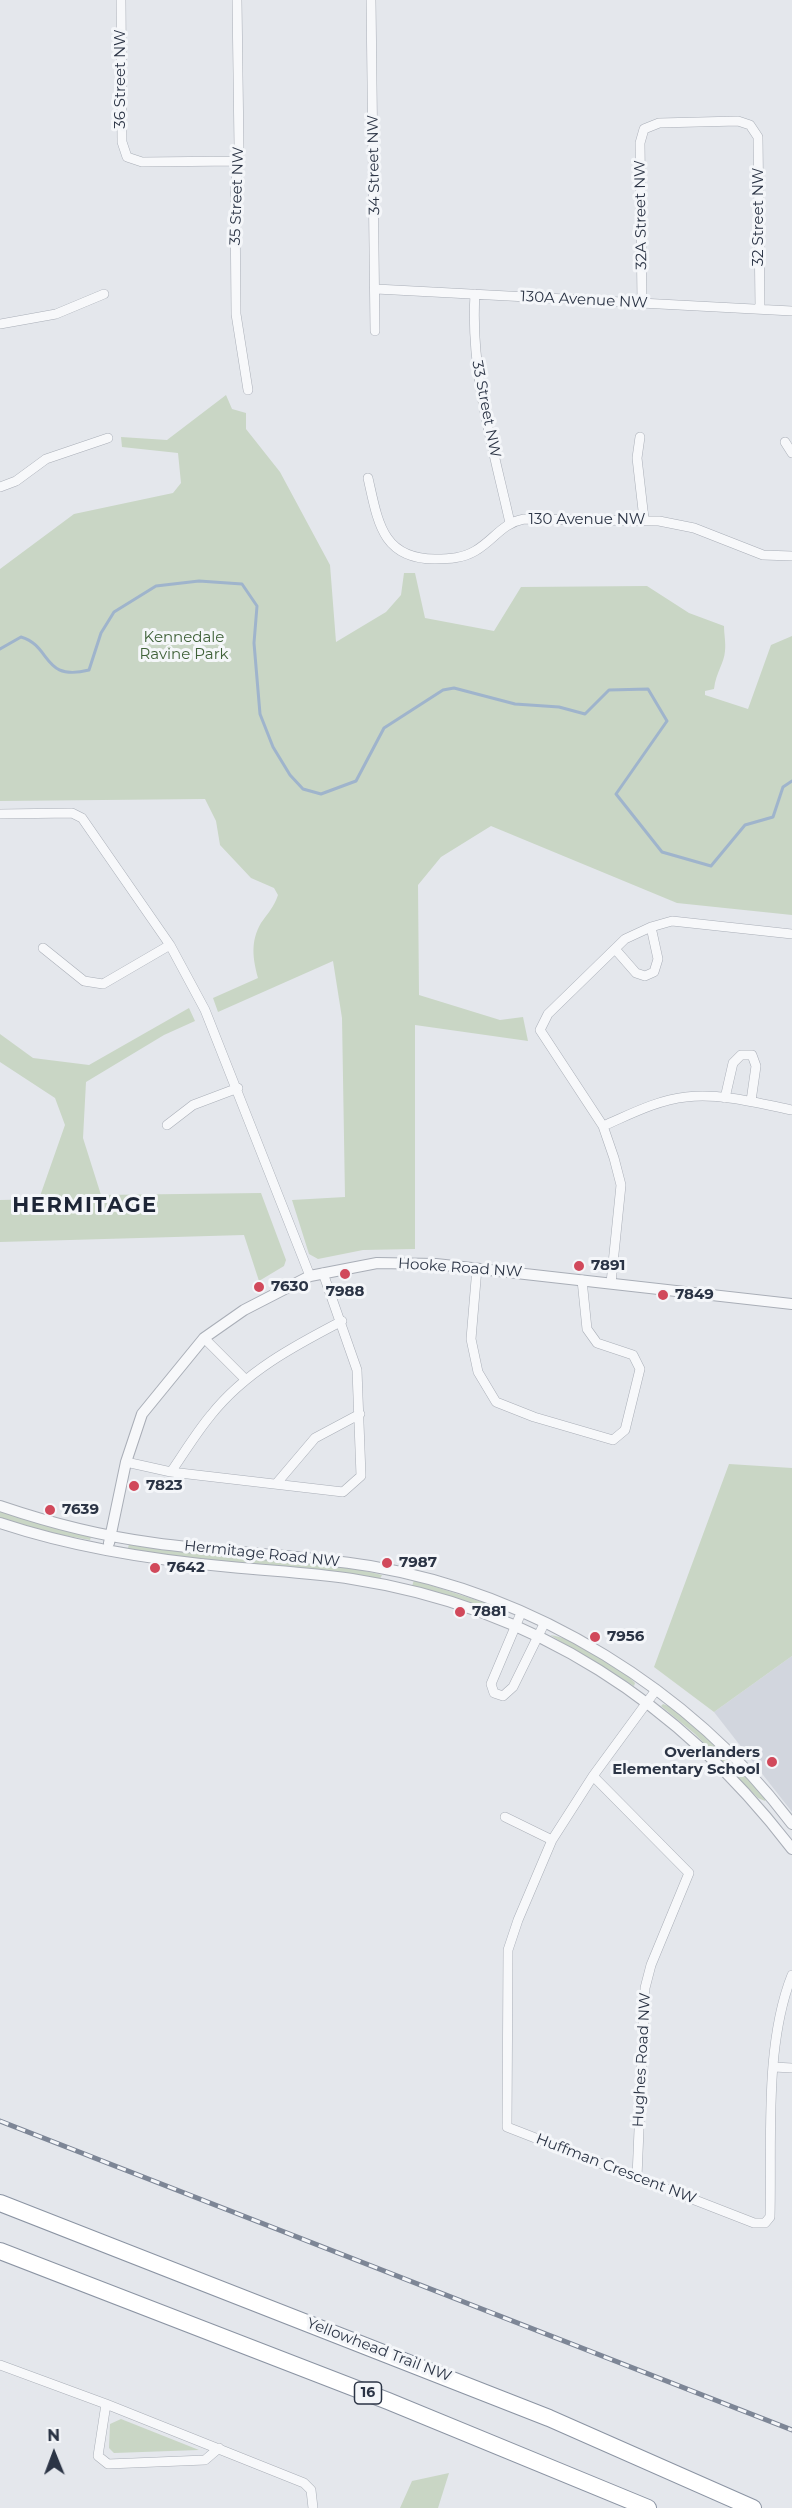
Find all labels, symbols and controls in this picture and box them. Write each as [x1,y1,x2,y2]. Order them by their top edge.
street label: 36 Street NW [112,29,130,129]
street label: 34 Street NW [364,115,384,215]
street label: 35 Street NW [226,146,248,246]
street label: 32A Street NW [631,160,651,270]
street label: 32 Street NW [750,168,768,266]
street label: 130A Avenue NW [520,288,648,312]
street label: 33 Street NW [468,359,504,459]
street label: 130 Avenue NW [529,511,645,529]
park label: Kennedale Ravine Park [139,629,229,664]
district label: HERMITAGE [12,1193,158,1219]
street label: Hooke Road NW [397,1255,523,1281]
place label: 7891 [591,1257,625,1275]
marker: 7891 [572,1259,586,1273]
marker: 7988 [338,1267,352,1281]
place label: 7630 [271,1278,309,1296]
marker: 7630 [252,1280,266,1294]
place label: 7988 [326,1283,364,1301]
place label: 7849 [675,1286,714,1304]
marker: 7849 [656,1288,670,1302]
place label: 7823 [146,1477,183,1495]
marker: 7823 [127,1479,141,1493]
place label: 7639 [62,1501,99,1519]
marker: 7639 [43,1503,57,1517]
street label: Hermitage Road NW [183,1537,341,1571]
place label: 7987 [399,1554,437,1572]
marker: 7987 [380,1556,394,1570]
place label: 7642 [167,1559,205,1577]
marker: 7642 [148,1561,162,1575]
place label: 7881 [472,1603,507,1621]
marker: 7881 [453,1605,467,1619]
place label: 7956 [607,1628,644,1646]
marker: 7956 [588,1630,602,1644]
place label: Overlanders Elementary School [612,1744,760,1779]
marker: Overlanders Elementary School [765,1755,779,1769]
street label: Hughes Road NW [629,1992,655,2128]
street label: Huffman Crescent NW [533,2130,699,2208]
street label: Yellowhead Trail NW [304,2314,454,2386]
road number: 16 [354,2382,382,2404]
north arrow [24,2424,84,2484]
text: N [47,2426,60,2445]

